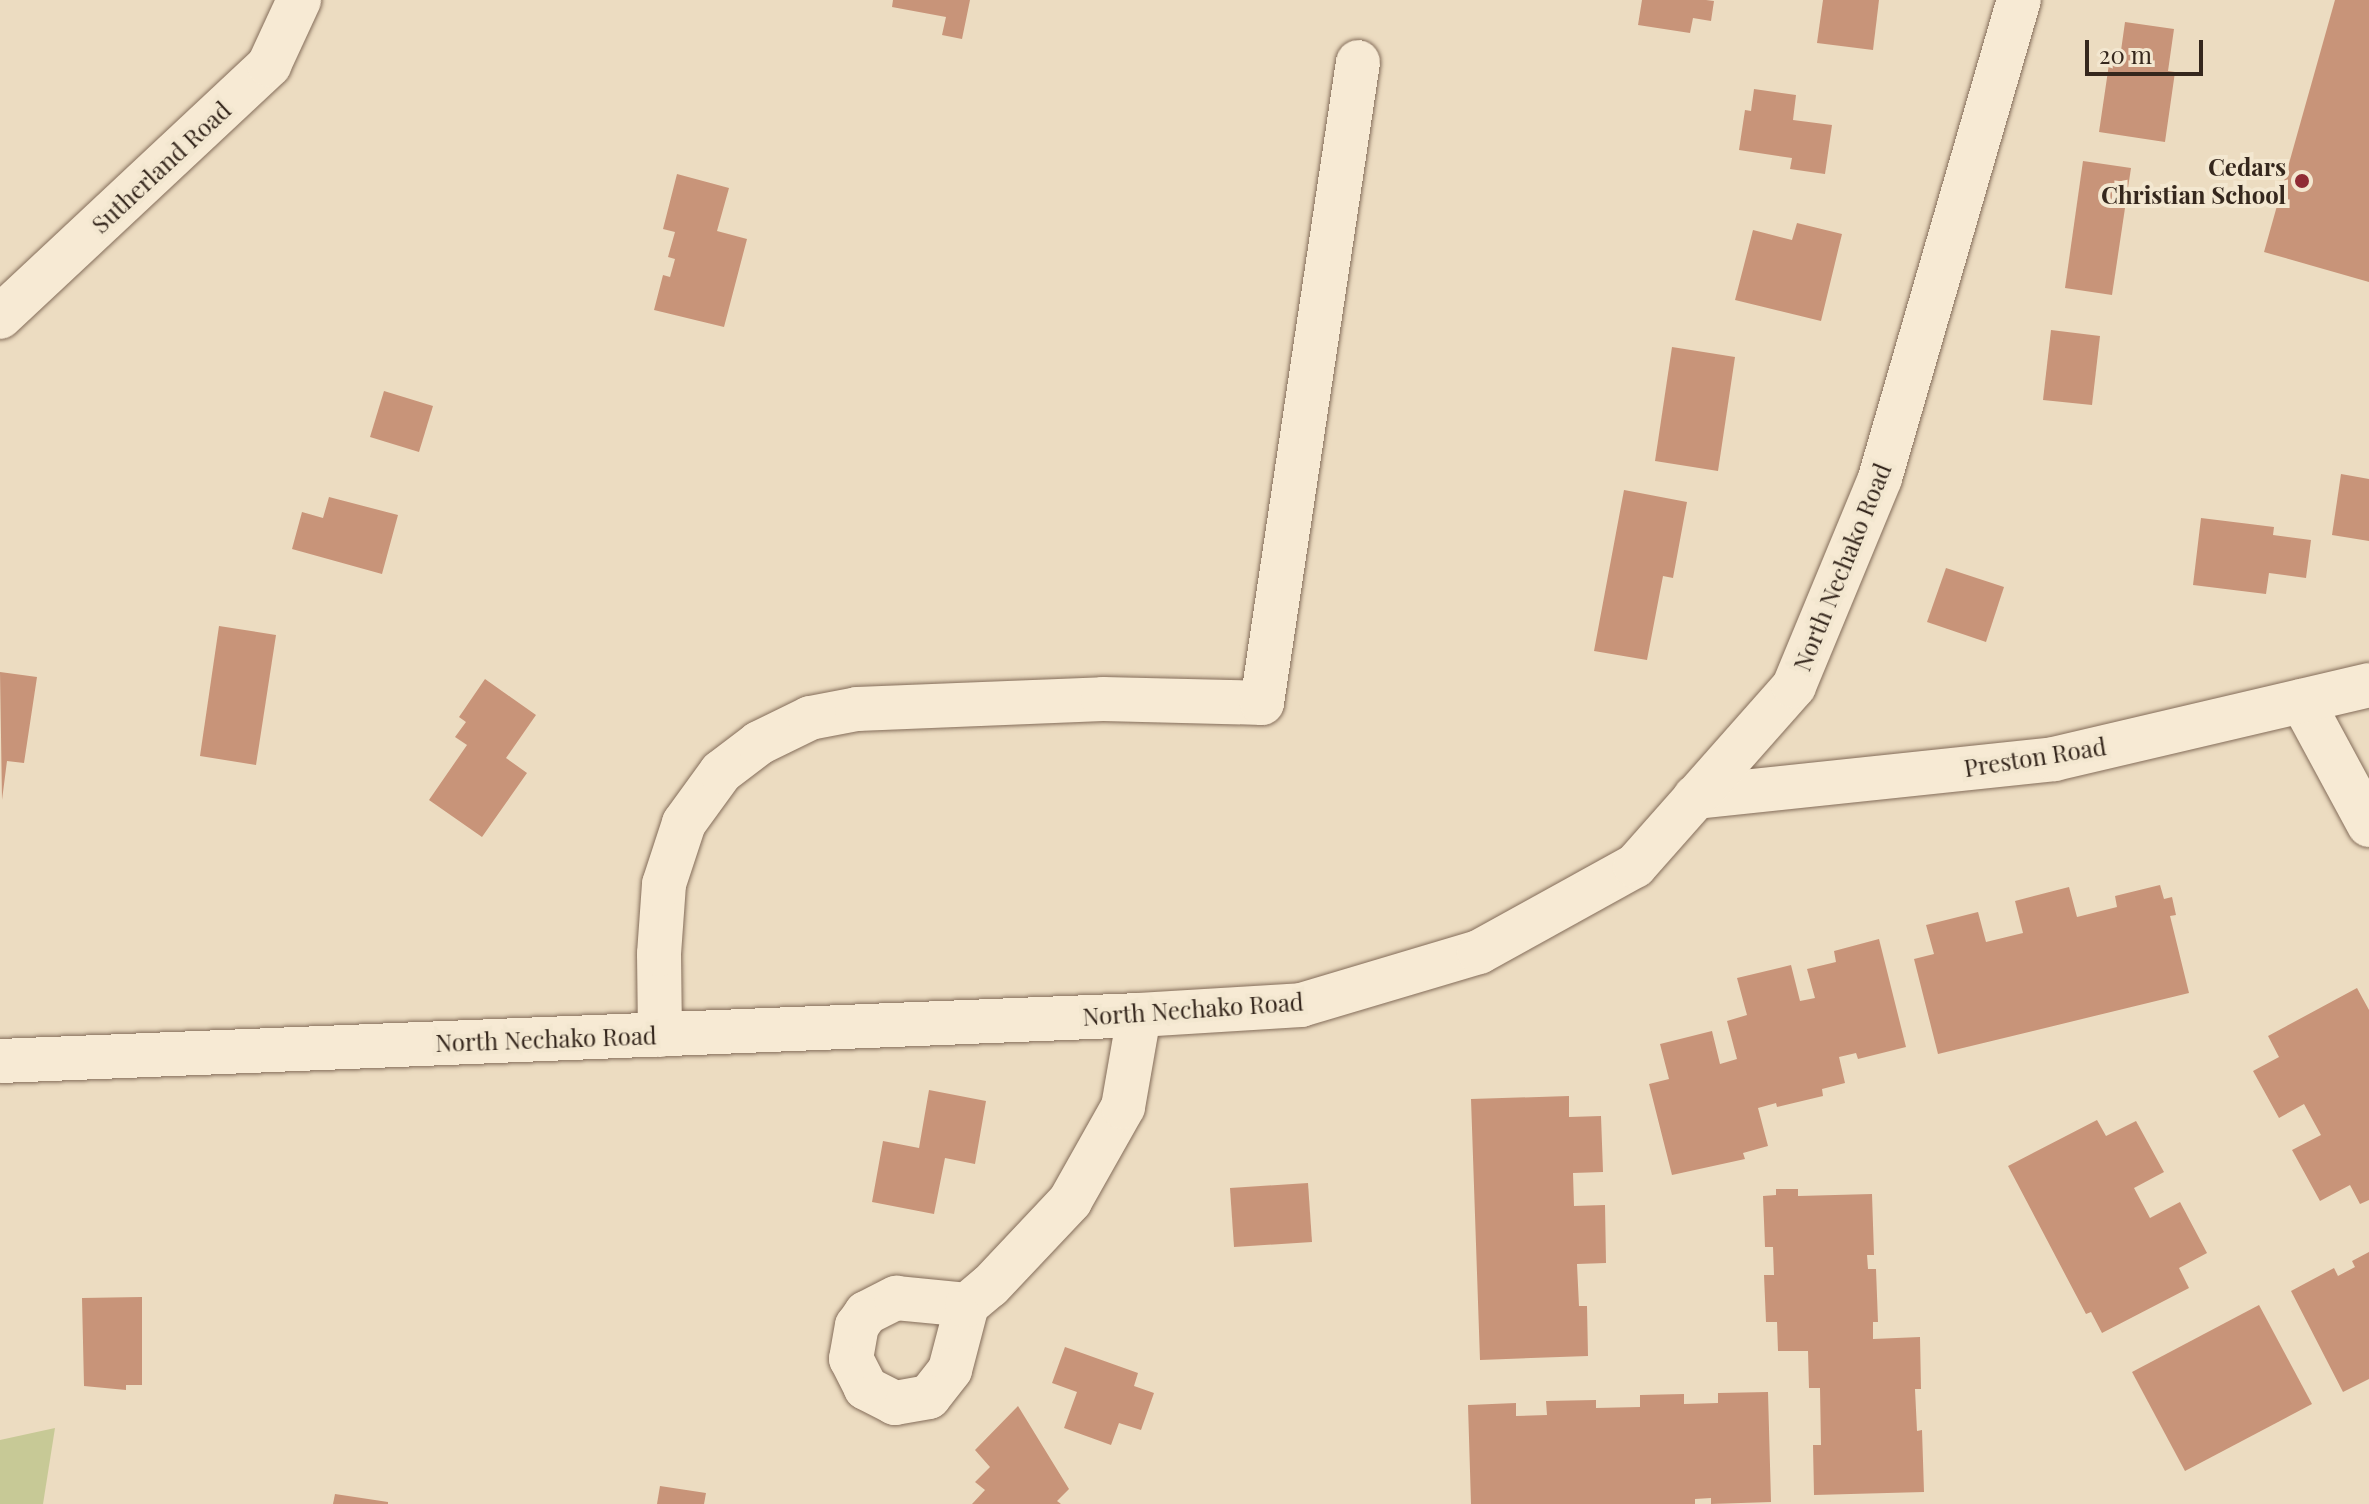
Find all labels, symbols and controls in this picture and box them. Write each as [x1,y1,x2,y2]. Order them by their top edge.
scale bar [2089,24,2207,74]
text: 20 m [2099,38,2152,70]
street label: Sutherland Road [86,95,236,239]
place label: Cedars Christian School [2101,153,2286,209]
marker: Cedars Christian School [2293,172,2311,190]
street label: North Nechako Road [1787,459,1897,675]
street label: Preston Road [1962,732,2108,782]
street label: North Nechako Road [1081,987,1305,1031]
street label: North Nechako Road [435,1021,657,1057]

